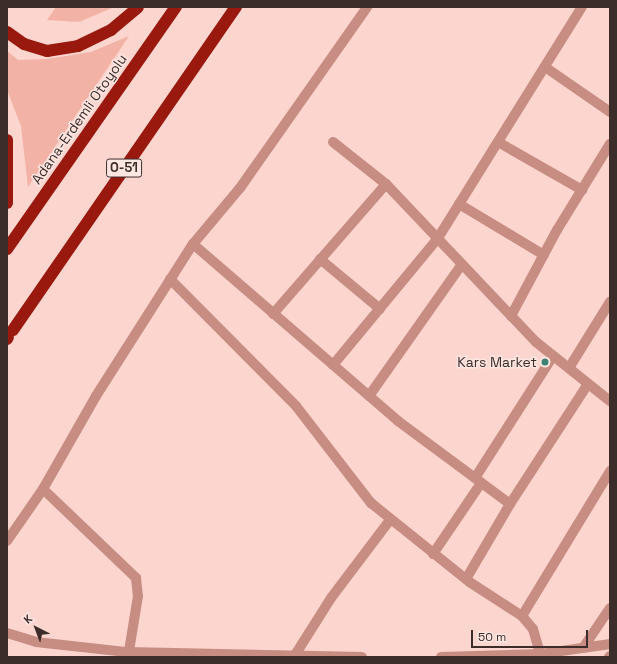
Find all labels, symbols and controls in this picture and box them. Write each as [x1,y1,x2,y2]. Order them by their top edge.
street label: Adana-Erdemli Otoyolu [28,51,130,187]
road number: O-51 [106,157,142,179]
place label: Kars Market [457,354,537,370]
marker: Kars Market [540,357,550,367]
north arrow [16,608,56,648]
text: K [21,612,35,627]
scale bar [473,622,590,648]
text: 50 m [478,629,506,645]

